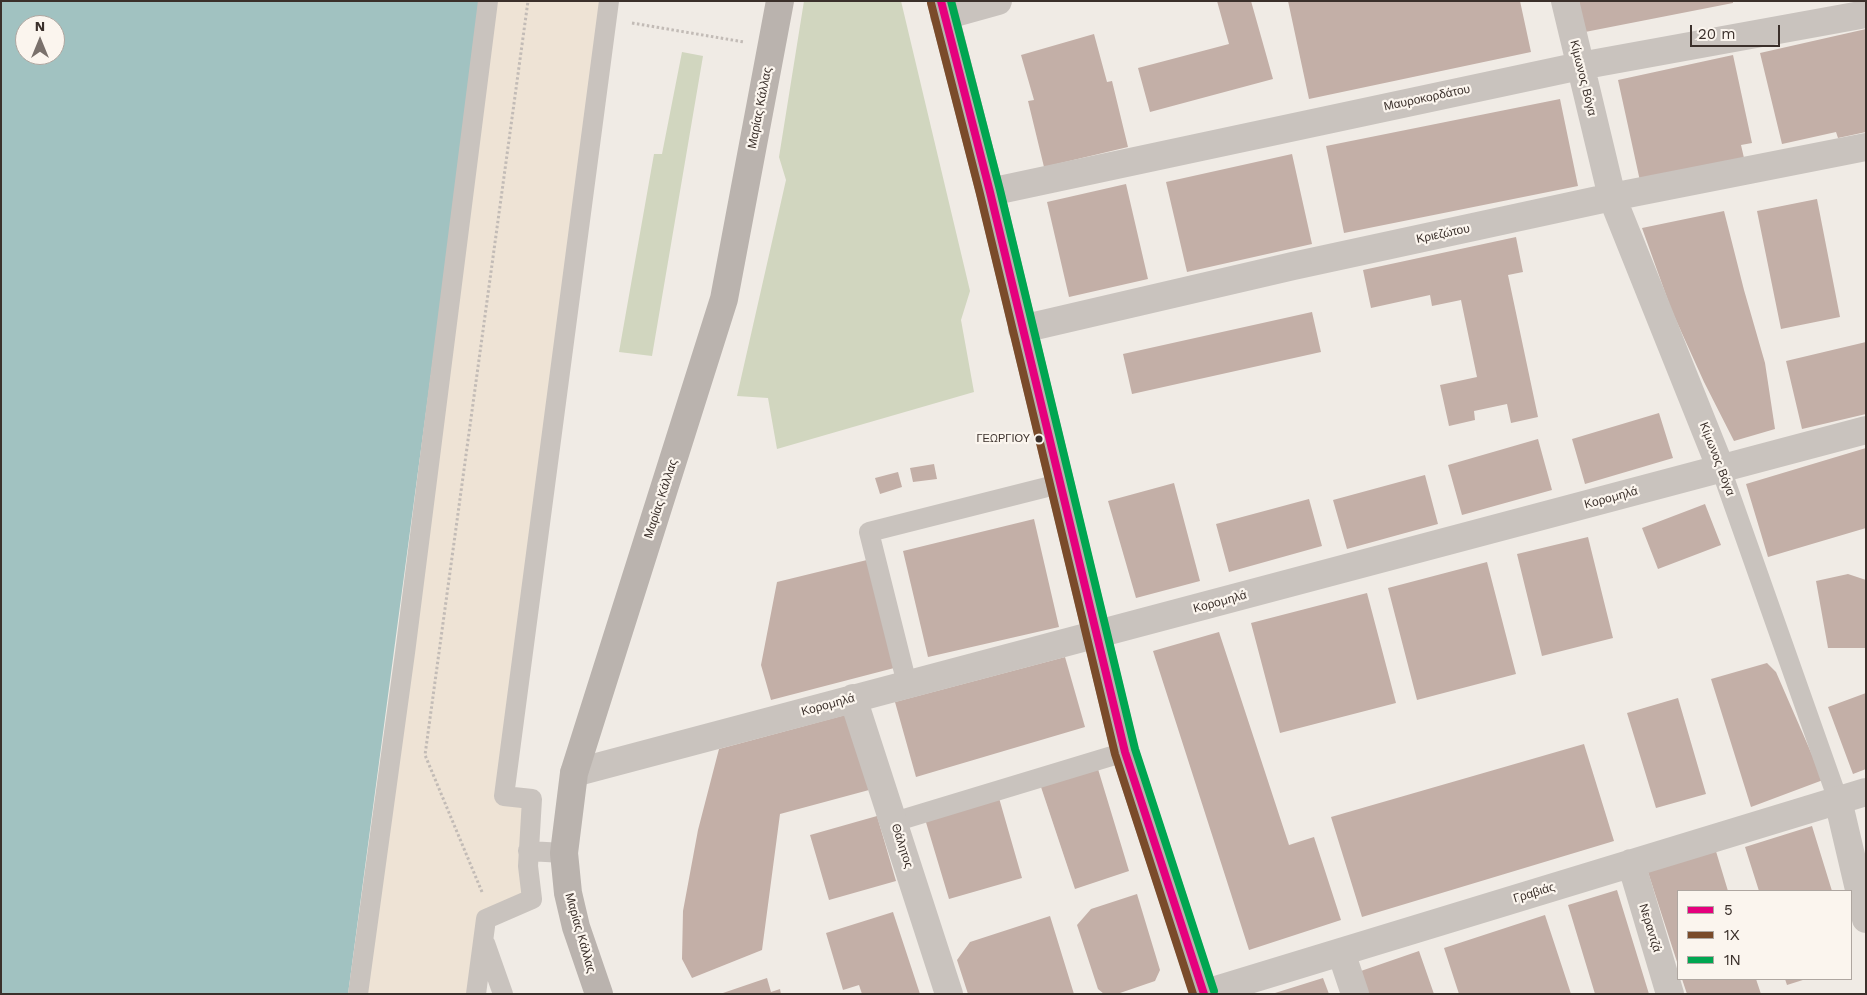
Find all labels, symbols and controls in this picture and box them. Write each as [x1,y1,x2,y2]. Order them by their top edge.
north arrow [15,15,65,65]
scale bar [1692,15,1782,47]
text: N [35,18,45,34]
text: 20 m [1698,25,1736,43]
street label: Κίμωνος Βόγα [1567,39,1599,117]
street label: Μαρίας Κάλλας [745,66,775,150]
street label: Μαυροκορδάτου [1383,82,1471,114]
street label: Κριεζώτου [1415,221,1471,247]
street label: Κίμωνος Βόγα [1696,420,1738,498]
place label: ΓΕΩΡΓΙΟΥ [976,432,1030,446]
marker: ΓΕΩΡΓΙΟΥ [1034,434,1044,444]
street label: Μαρίας Κάλλας [641,458,681,540]
street label: Κορομηλά [1583,484,1639,512]
street label: Κορομηλά [1192,588,1248,616]
street label: Κορομηλά [800,691,856,719]
street label: Θάλητος [888,822,916,870]
street label: Γραβιάς [1511,880,1557,906]
legend [1677,890,1852,980]
street label: Μαρίας Κάλλας [562,891,598,975]
text: 5 [1724,901,1733,919]
street label: Νεραντζά [1636,902,1664,954]
text: 1Χ [1724,926,1740,944]
text: 1Ν [1724,951,1741,969]

